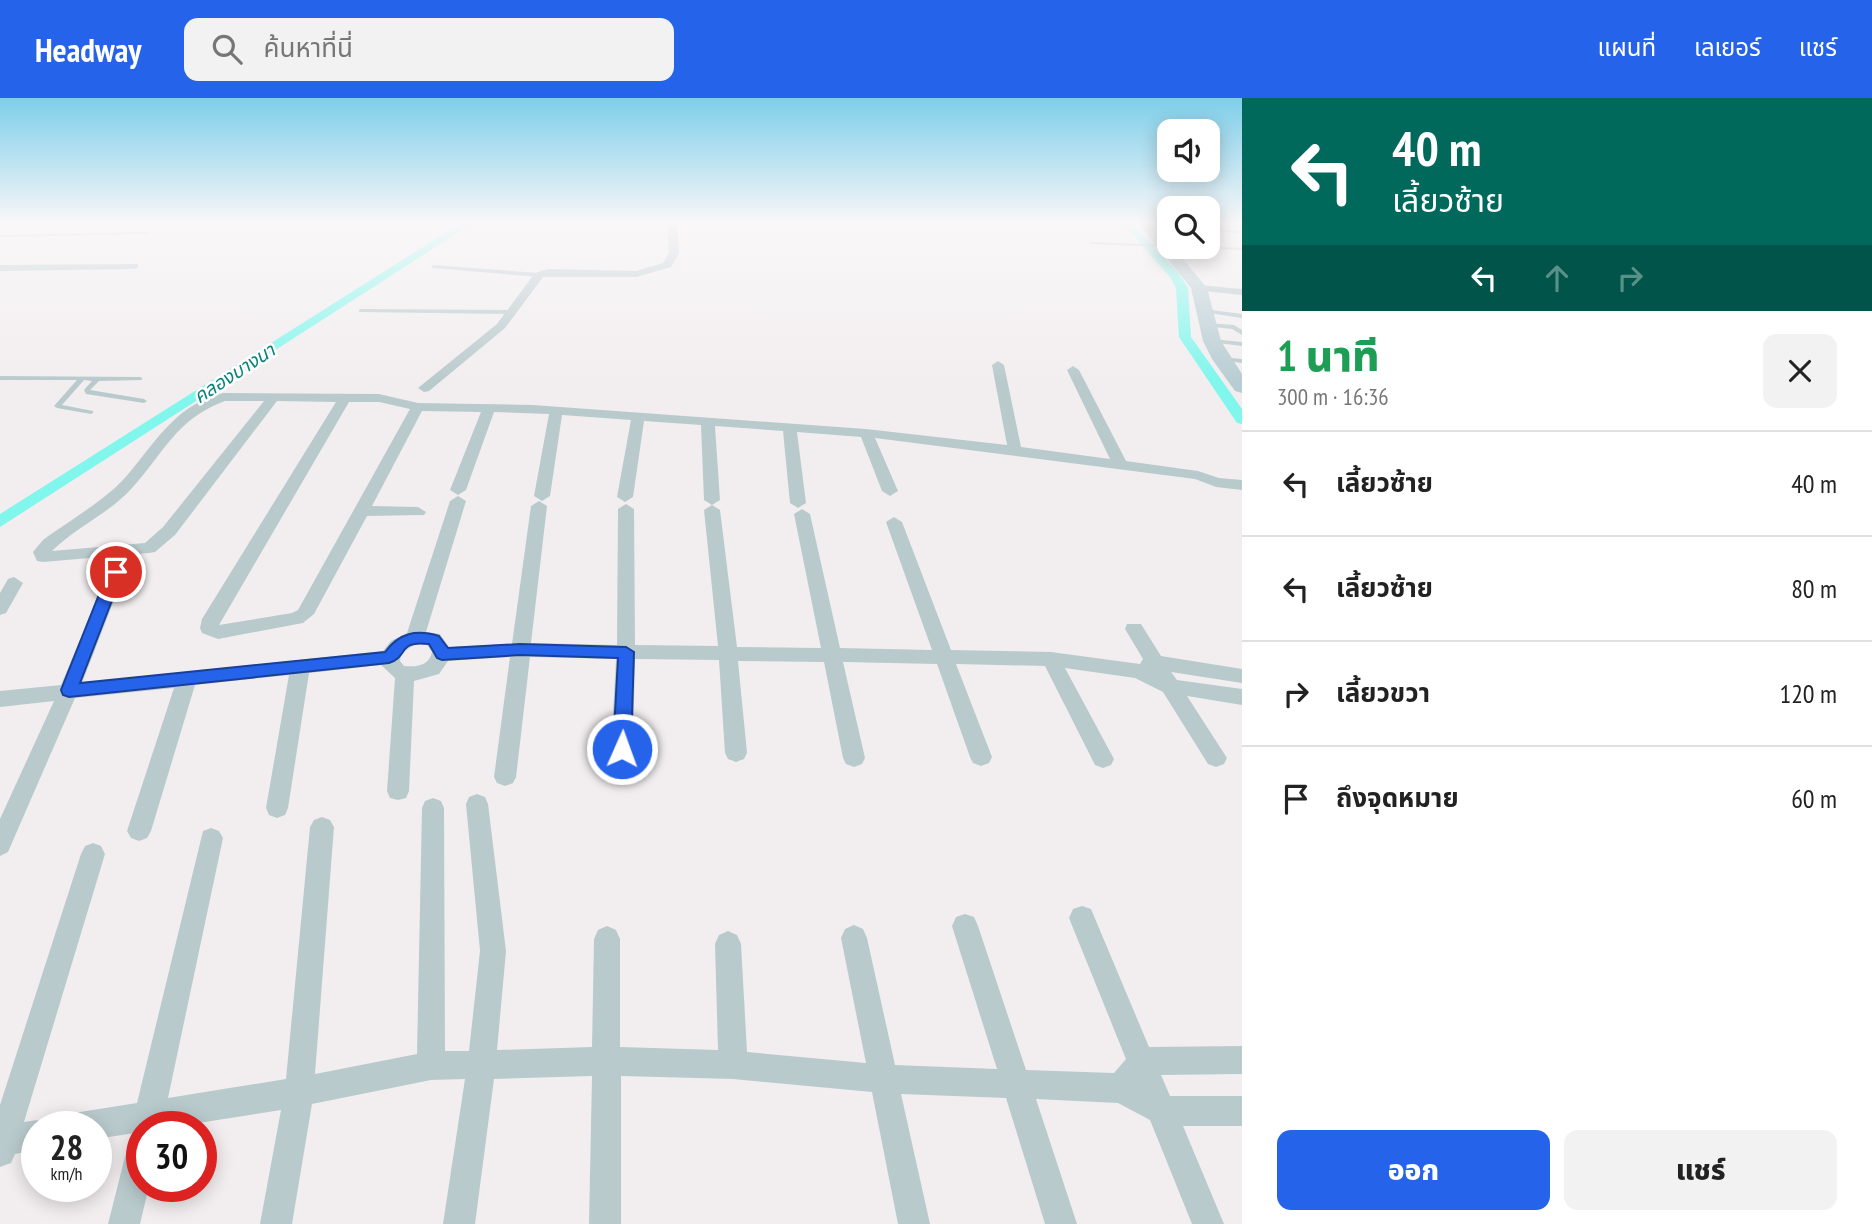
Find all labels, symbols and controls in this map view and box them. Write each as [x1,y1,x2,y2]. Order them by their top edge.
search box [184,18,674,81]
text: Headway [35,28,142,71]
icon: search [208,30,246,68]
text: ค้นหาที่นี่ [264,31,353,64]
text: แผนที่ [1598,32,1656,63]
text: เลเยอร์ [1694,32,1761,63]
text: แชร์ [1799,32,1837,63]
text: 40 m [1392,116,1481,180]
map controls [1157,119,1220,259]
button: sound [1157,119,1220,182]
icon: left [1277,126,1368,217]
text: เลี้ยวซ้าย [1392,179,1504,221]
button: search [1157,196,1220,259]
icon: left [1465,259,1503,297]
icon: ahead [1538,259,1576,297]
icon: right [1611,259,1649,297]
text: 1 นาที [1277,328,1379,383]
button: close [1763,334,1837,408]
water label: คลองบางนา [189,337,280,408]
text: 300 m · 16:36 [1277,382,1389,411]
icon: left [1277,465,1315,503]
text: เลี้ยวซ้าย [1336,466,1433,499]
text: 40 m [1791,467,1837,500]
pin [86,542,146,602]
icon: arrive [97,553,135,591]
icon: left [1277,570,1315,608]
text: เลี้ยวซ้าย [1336,571,1433,604]
text: 80 m [1791,572,1837,605]
icon: right [1277,675,1315,713]
text: เลี้ยวขวา [1336,676,1430,709]
text: 120 m [1779,677,1837,710]
position arrow [585,712,659,786]
icon: arrive [1277,780,1315,818]
text: ถึงจุดหมาย [1336,781,1459,814]
text: 60 m [1791,782,1837,815]
speed limit sign: 30 [126,1111,217,1202]
text: 28 [50,1124,83,1170]
button: ออก [1277,1130,1550,1210]
button: แชร์ [1564,1130,1837,1210]
text: km/h [51,1162,82,1185]

